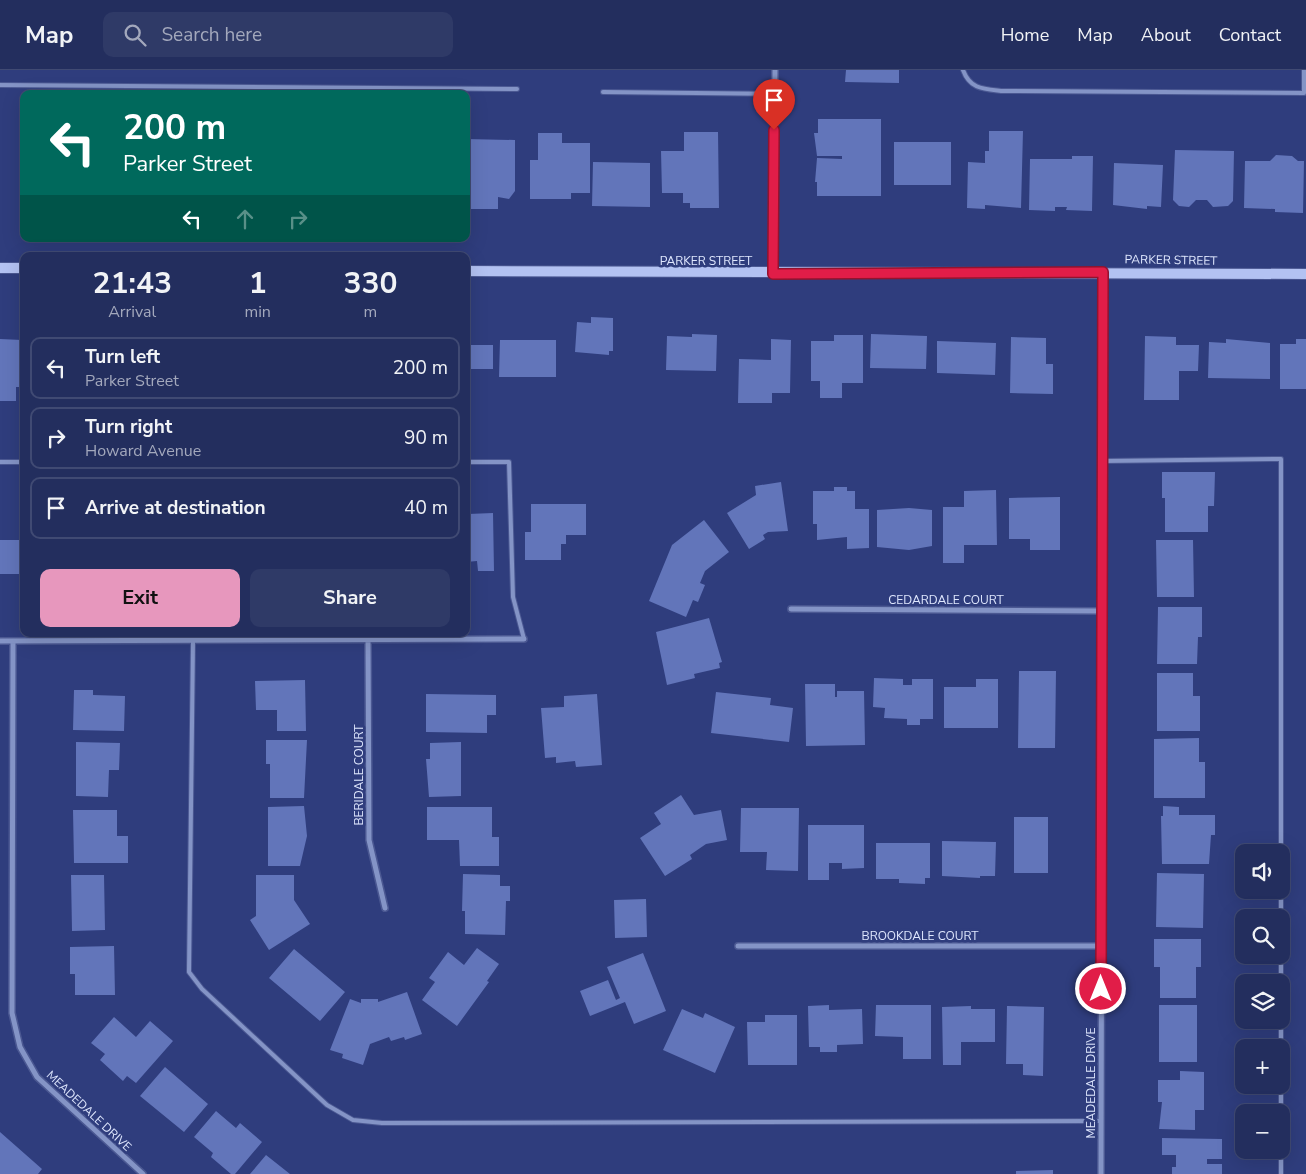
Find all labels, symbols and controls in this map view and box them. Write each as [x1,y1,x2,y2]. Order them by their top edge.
search box [103,12,453,57]
text: Map [25,19,73,51]
icon: search [121,21,149,49]
text: Search here [161,22,262,48]
text: Home [1001,23,1049,47]
text: Map [1077,23,1113,47]
text: About [1141,23,1191,47]
text: Contact [1219,23,1281,47]
pin [753,79,795,130]
icon: arrive [760,86,788,114]
text: 200 m [123,104,226,151]
icon: left [40,110,105,175]
text: Parker Street [123,149,252,179]
icon: left [178,205,206,233]
icon: ahead [231,205,259,233]
icon: right [284,205,312,233]
street label: PARKER STREET [1125,251,1218,269]
street label: PARKER STREET [660,253,753,269]
text: 21:43 [93,263,172,304]
text: 1 [249,263,267,304]
text: 330 [343,263,397,304]
text: Arrival [108,301,156,323]
text: min [244,301,271,323]
text: m [364,301,377,323]
text: Turn left [85,344,160,370]
icon: left [42,354,70,382]
text: 200 m [393,355,448,381]
text: Parker Street [85,370,179,392]
text: Turn right [85,414,172,440]
icon: right [42,424,70,452]
text: 90 m [404,425,448,451]
text: Howard Avenue [85,440,201,462]
icon: arrive [42,494,70,522]
text: Arrive at destination [85,495,266,521]
text: 40 m [404,495,448,521]
button: Exit [40,569,240,627]
button: Share [250,569,450,627]
street label: CEDARDALE COURT [888,592,1005,608]
street label: BERIDALE COURT [351,724,367,826]
map controls [1235,844,1290,1159]
button: sound [1235,844,1290,899]
button: search [1235,909,1290,964]
street label: BROOKDALE COURT [862,928,979,944]
position arrow [1074,962,1126,1014]
button: layers [1235,974,1290,1029]
street label: MEADEDALE DRIVE [1083,1027,1099,1139]
button: + [1235,1039,1290,1094]
street label: MEADEDALE DRIVE [43,1067,135,1155]
button: − [1235,1104,1290,1159]

